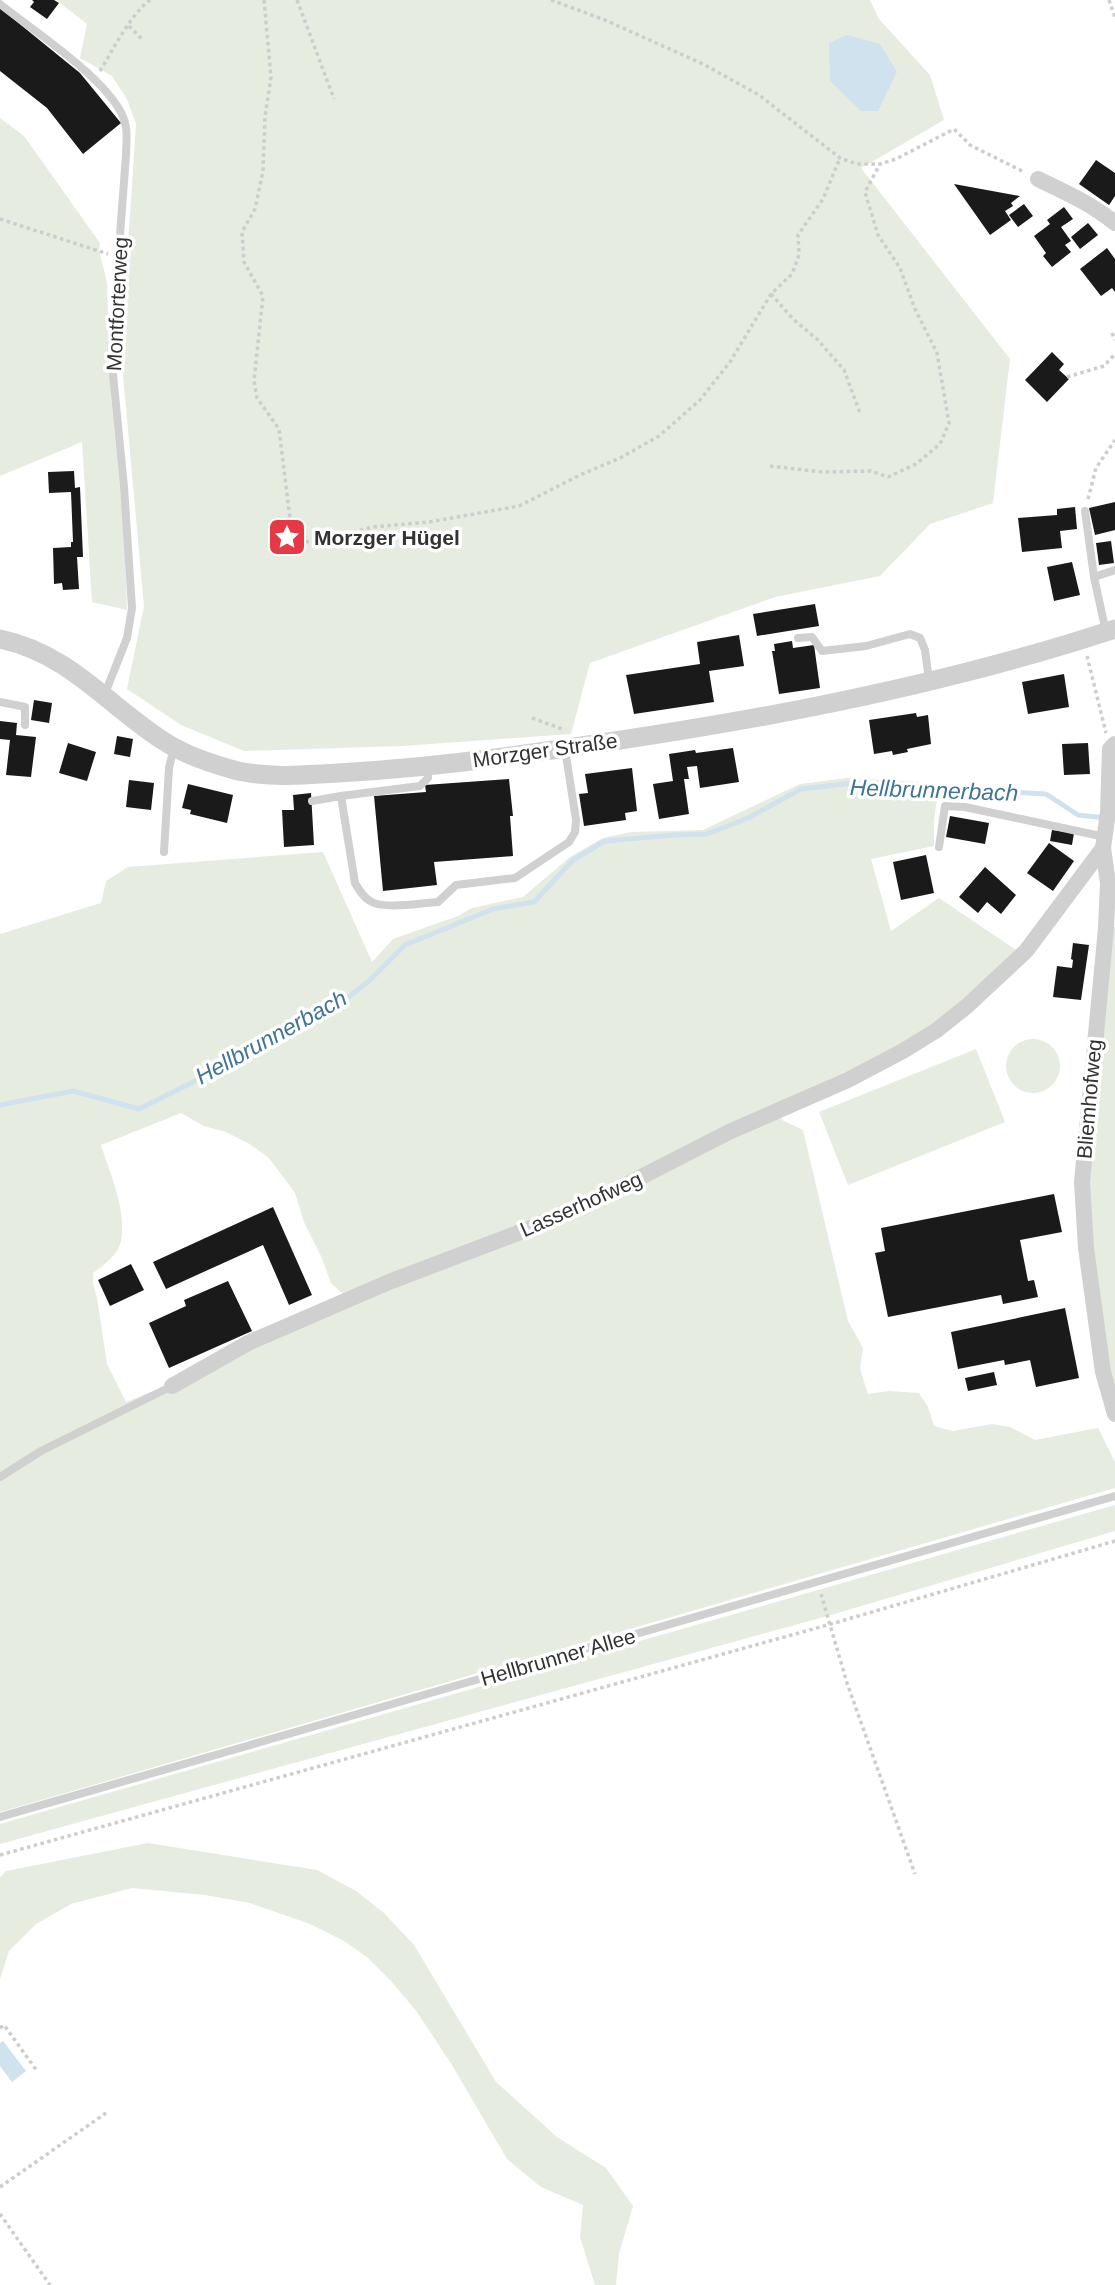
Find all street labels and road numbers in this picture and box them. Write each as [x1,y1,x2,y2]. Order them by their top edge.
street label: Montforterweg [102,236,132,372]
street label: Morzger Straße [471,728,619,772]
street label: Bliemhofweg [1072,1038,1106,1160]
street label: Lasserhofweg [517,1167,645,1241]
street label: Hellbrunner Allee [478,1624,638,1690]

